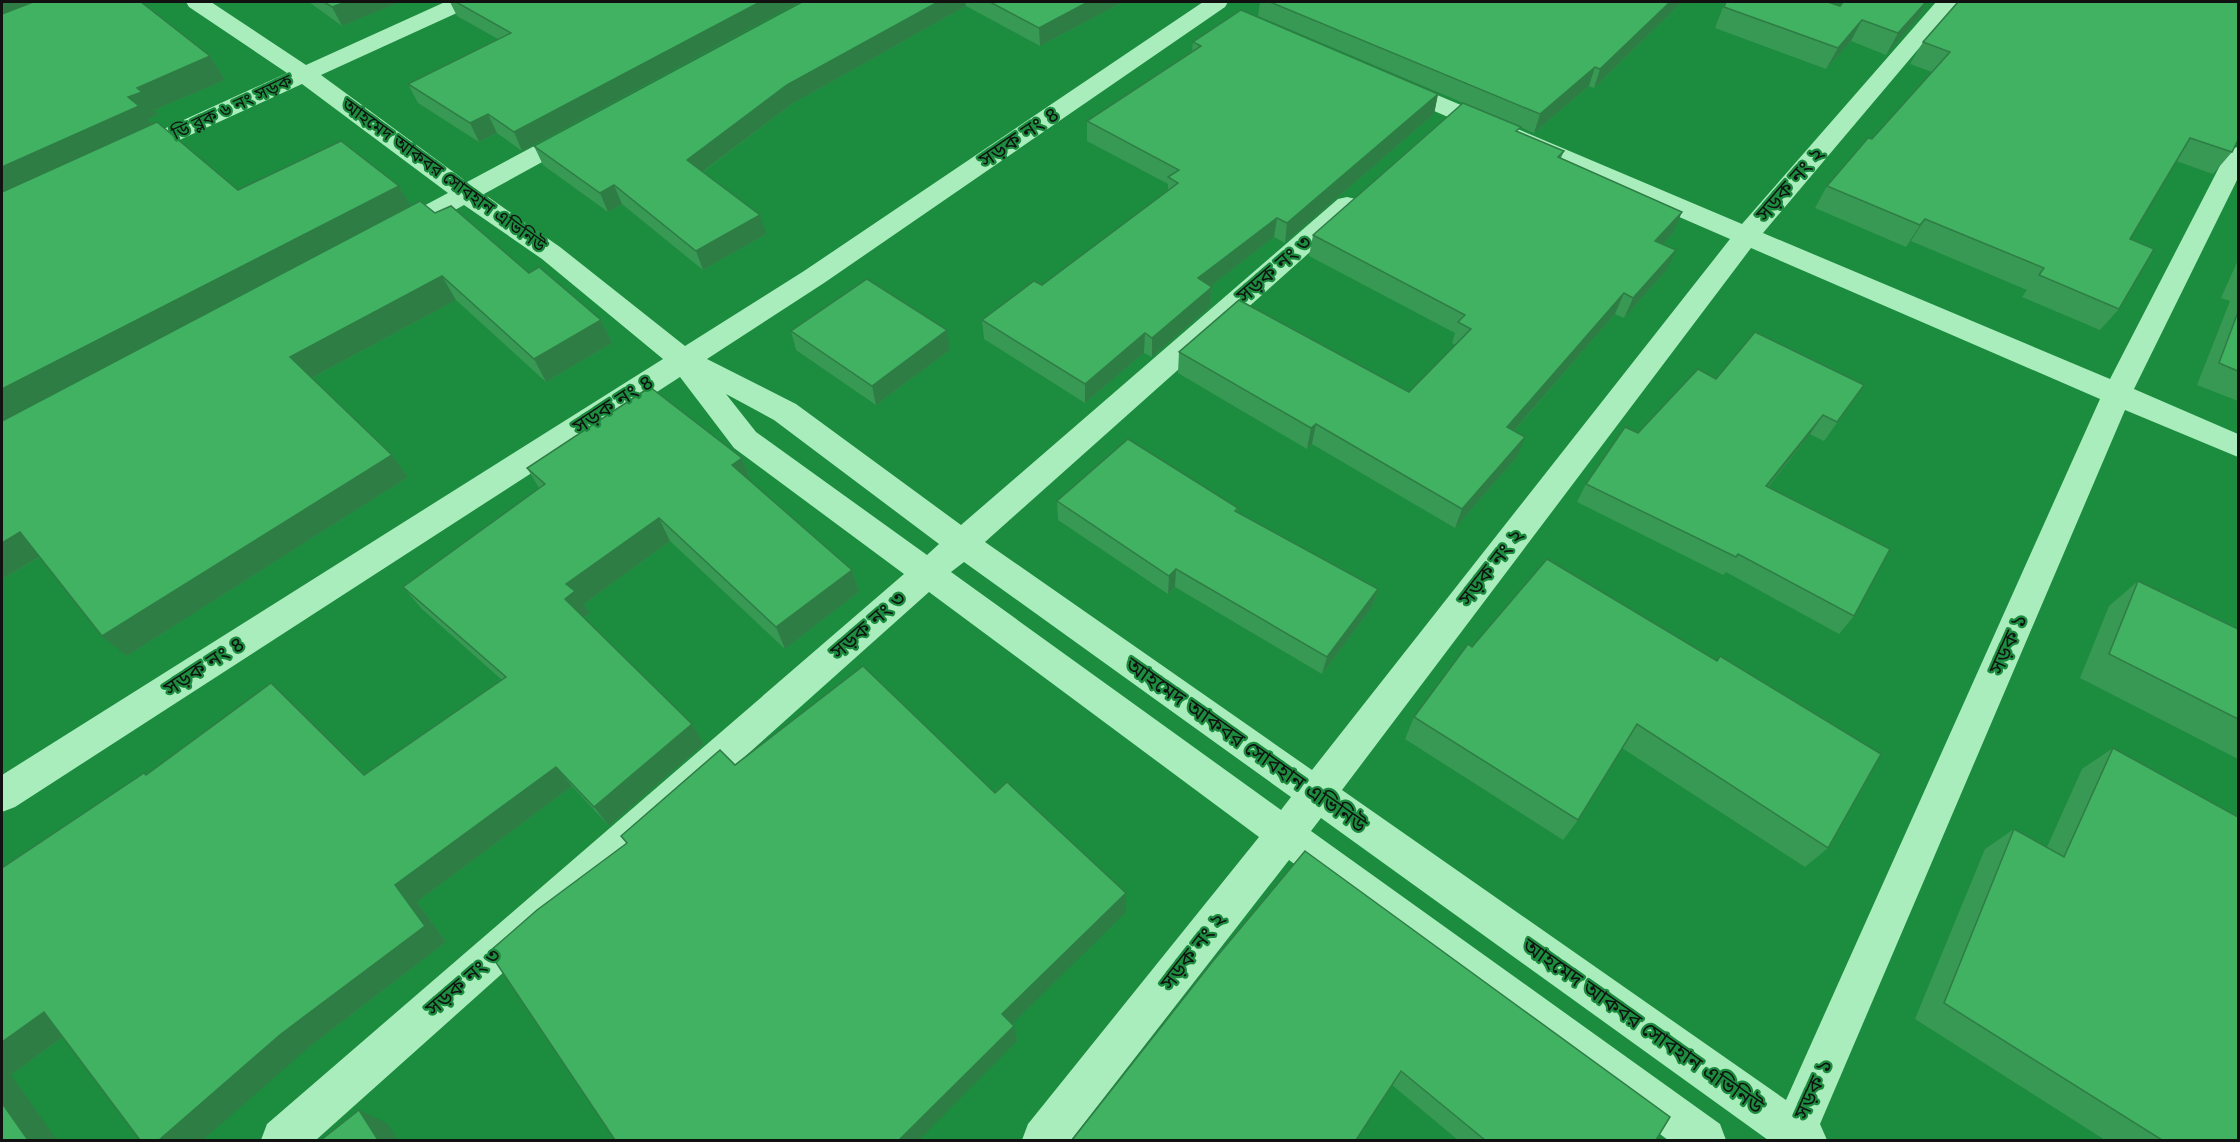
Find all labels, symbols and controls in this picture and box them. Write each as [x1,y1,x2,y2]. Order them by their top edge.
street label: ডি ব্লক ৬ নং সড়ক [168,70,296,145]
street label: আহমেদ আকবর সোবহান এভিনিউ [337,94,550,256]
street label: সড়ক নং ৪ [974,102,1063,172]
street label: সড়ক নং ২ [1750,141,1828,226]
street label: সড়ক নং ৩ [1231,230,1316,308]
street label: সড়ক নং ৪ [567,369,657,439]
street label: সড়ক নং ২ [1453,523,1528,610]
street label: সড়ক নং ৩ [825,586,910,664]
street label: সড়ক ১ [1984,610,2031,678]
street label: সড়ক নং ৪ [158,631,248,701]
street label: আহমেদ আকবর সোবহান এভিনিউ [1121,652,1372,837]
street label: সড়ক নং ২ [1155,907,1230,994]
street label: আহমেদ আকবর সোবহান এভিনিউ [1518,933,1769,1118]
street label: সড়ক নং ৩ [420,943,505,1021]
street label: সড়ক ১ [1789,1055,1836,1123]

